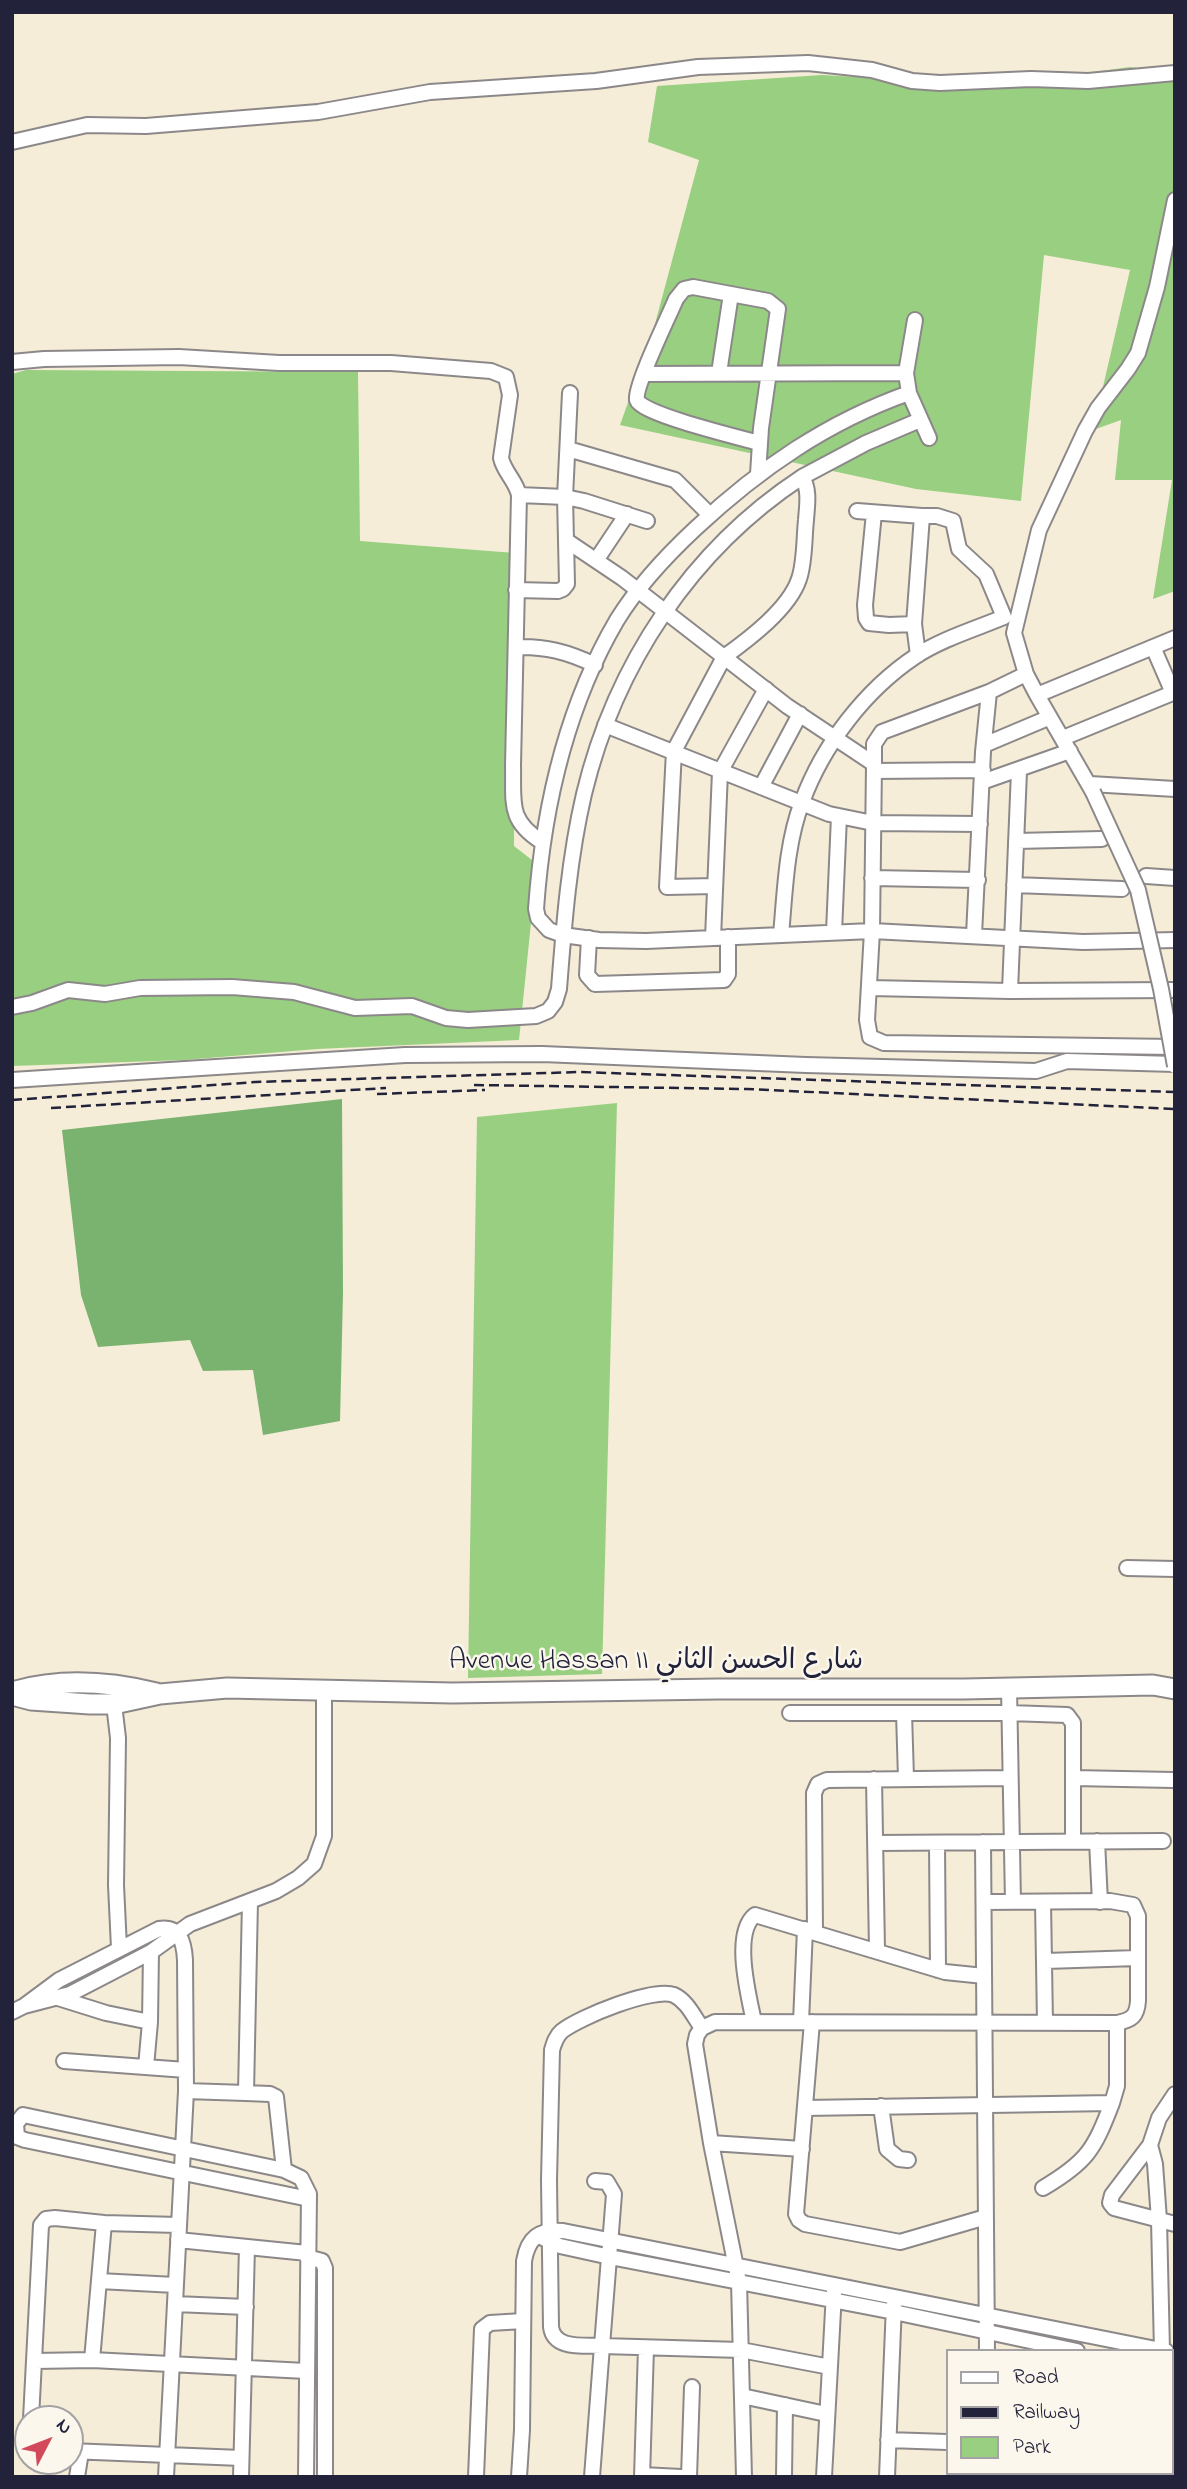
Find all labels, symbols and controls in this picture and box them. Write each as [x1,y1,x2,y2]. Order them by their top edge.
street label: Avenue Hassan II شارع الحسن الثاني [449,1646,863,1680]
legend [946,2349,1173,2475]
text: Road [1013,2363,1059,2393]
text: Railway [1013,2398,1080,2428]
north arrow [14,2405,84,2475]
text: N [49,2413,78,2441]
text: Park [1013,2433,1051,2463]

